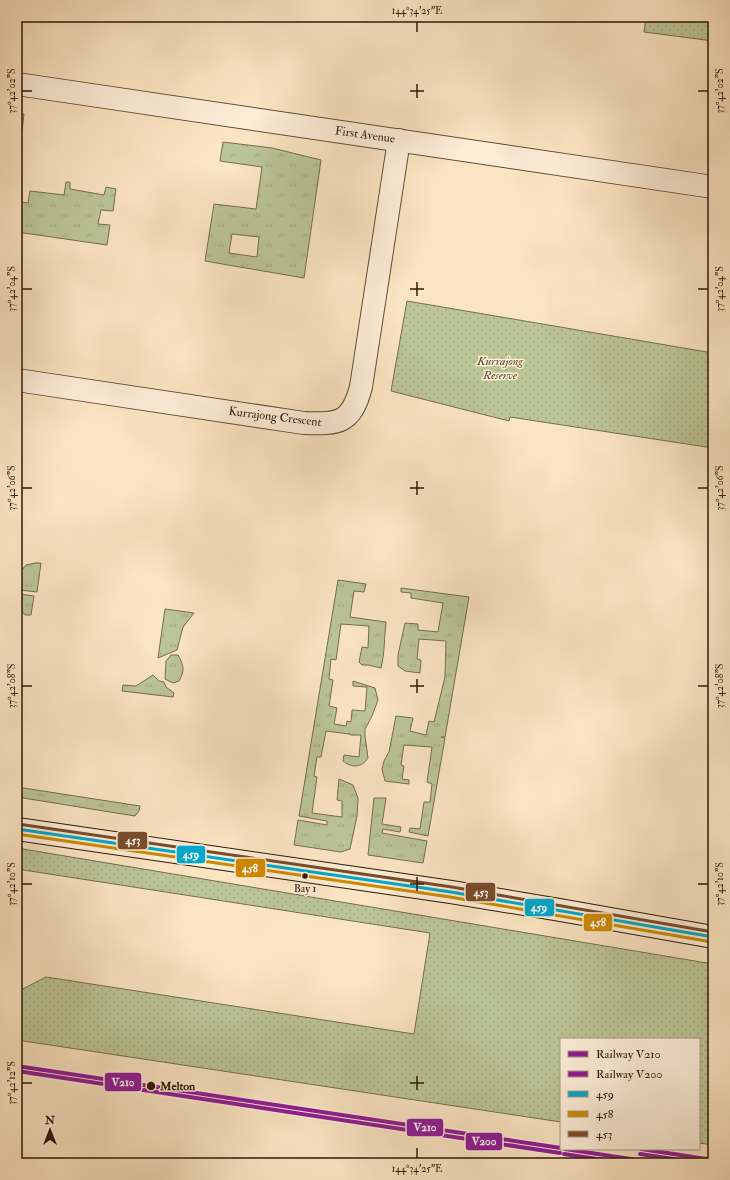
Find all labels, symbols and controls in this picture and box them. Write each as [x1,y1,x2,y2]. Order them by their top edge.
text: 144°34'25"E [392,5,442,17]
text: 37°42'02"S [6,68,18,114]
text: 37°42'02"S [714,68,726,114]
street label: First Avenue [334,123,396,147]
text: 37°42'04"S [6,266,18,312]
text: 37°42'04"S [714,266,726,312]
park label: Kurrajong Reserve [476,354,523,383]
street label: Kurrajong Crescent [228,404,322,430]
text: 37°42'06"S [6,465,18,511]
text: 37°42'06"S [714,465,726,511]
text: 37°42'08"S [6,664,18,708]
text: 37°42'08"S [714,664,726,708]
line badge: 453 [117,831,148,850]
text: 453 [125,834,141,848]
line badge: 459 [176,845,206,864]
text: 459 [182,848,200,862]
line badge: 458 [235,858,266,878]
text: 37°42'10"S [6,862,18,906]
text: 458 [241,862,259,876]
text: 37°42'10"S [714,862,726,906]
marker: Bay 1 [300,871,310,881]
place label: Bay 1 [294,882,316,896]
line badge: 453 [465,882,496,902]
text: 453 [473,886,489,900]
line badge: 459 [524,898,555,917]
text: 459 [530,901,548,915]
line badge: 458 [583,913,613,932]
text: 458 [589,916,607,930]
legend [560,1038,700,1150]
text: Railway V210 [596,1047,661,1062]
text: 37°42'12"S [6,1061,18,1105]
text: Railway V200 [596,1067,663,1082]
line badge: V210 [104,1072,142,1092]
text: V210 [111,1076,135,1089]
place label: Melton [159,1079,196,1094]
marker: Melton [145,1080,157,1092]
text: 459 [596,1087,614,1102]
text: 458 [596,1107,614,1122]
north arrow [30,1110,70,1150]
text: N [44,1114,56,1127]
line badge: V210 [406,1118,444,1137]
text: V210 [413,1121,437,1134]
text: 453 [596,1127,612,1142]
line badge: V200 [465,1132,503,1151]
text: V200 [471,1135,497,1148]
text: 144°34'25"E [392,1163,442,1175]

